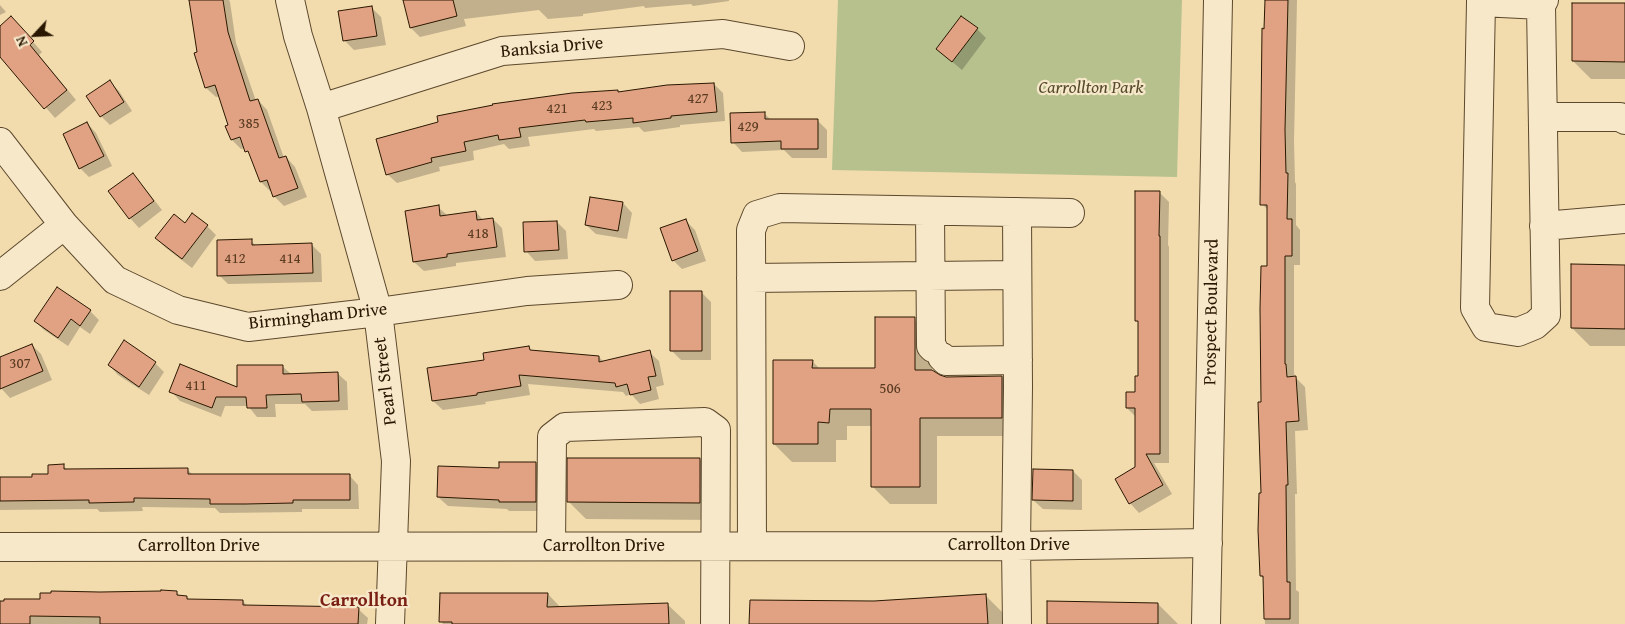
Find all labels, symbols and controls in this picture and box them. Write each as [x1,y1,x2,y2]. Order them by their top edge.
north arrow [10,10,60,60]
text: N [10,33,32,50]
street label: Banksia Drive [500,33,604,63]
park label: Carrollton Park [1038,77,1144,99]
house number: 427 [687,90,709,108]
house number: 423 [591,97,613,115]
house number: 421 [546,100,568,118]
house number: 385 [238,115,260,133]
house number: 429 [737,118,759,136]
house number: 418 [467,225,489,243]
street label: Prospect Boulevard [1200,239,1224,385]
house number: 412 [224,250,246,268]
house number: 414 [279,250,301,268]
street label: Birmingham Drive [248,299,388,335]
street label: Pearl Street [370,336,402,426]
house number: 307 [9,355,31,373]
house number: 411 [185,377,207,395]
house number: 506 [879,380,901,398]
street label: Carrollton Drive [948,534,1070,556]
street label: Carrollton Drive [138,535,260,557]
street label: Carrollton Drive [543,535,665,557]
district label: Carrollton [320,590,408,612]

